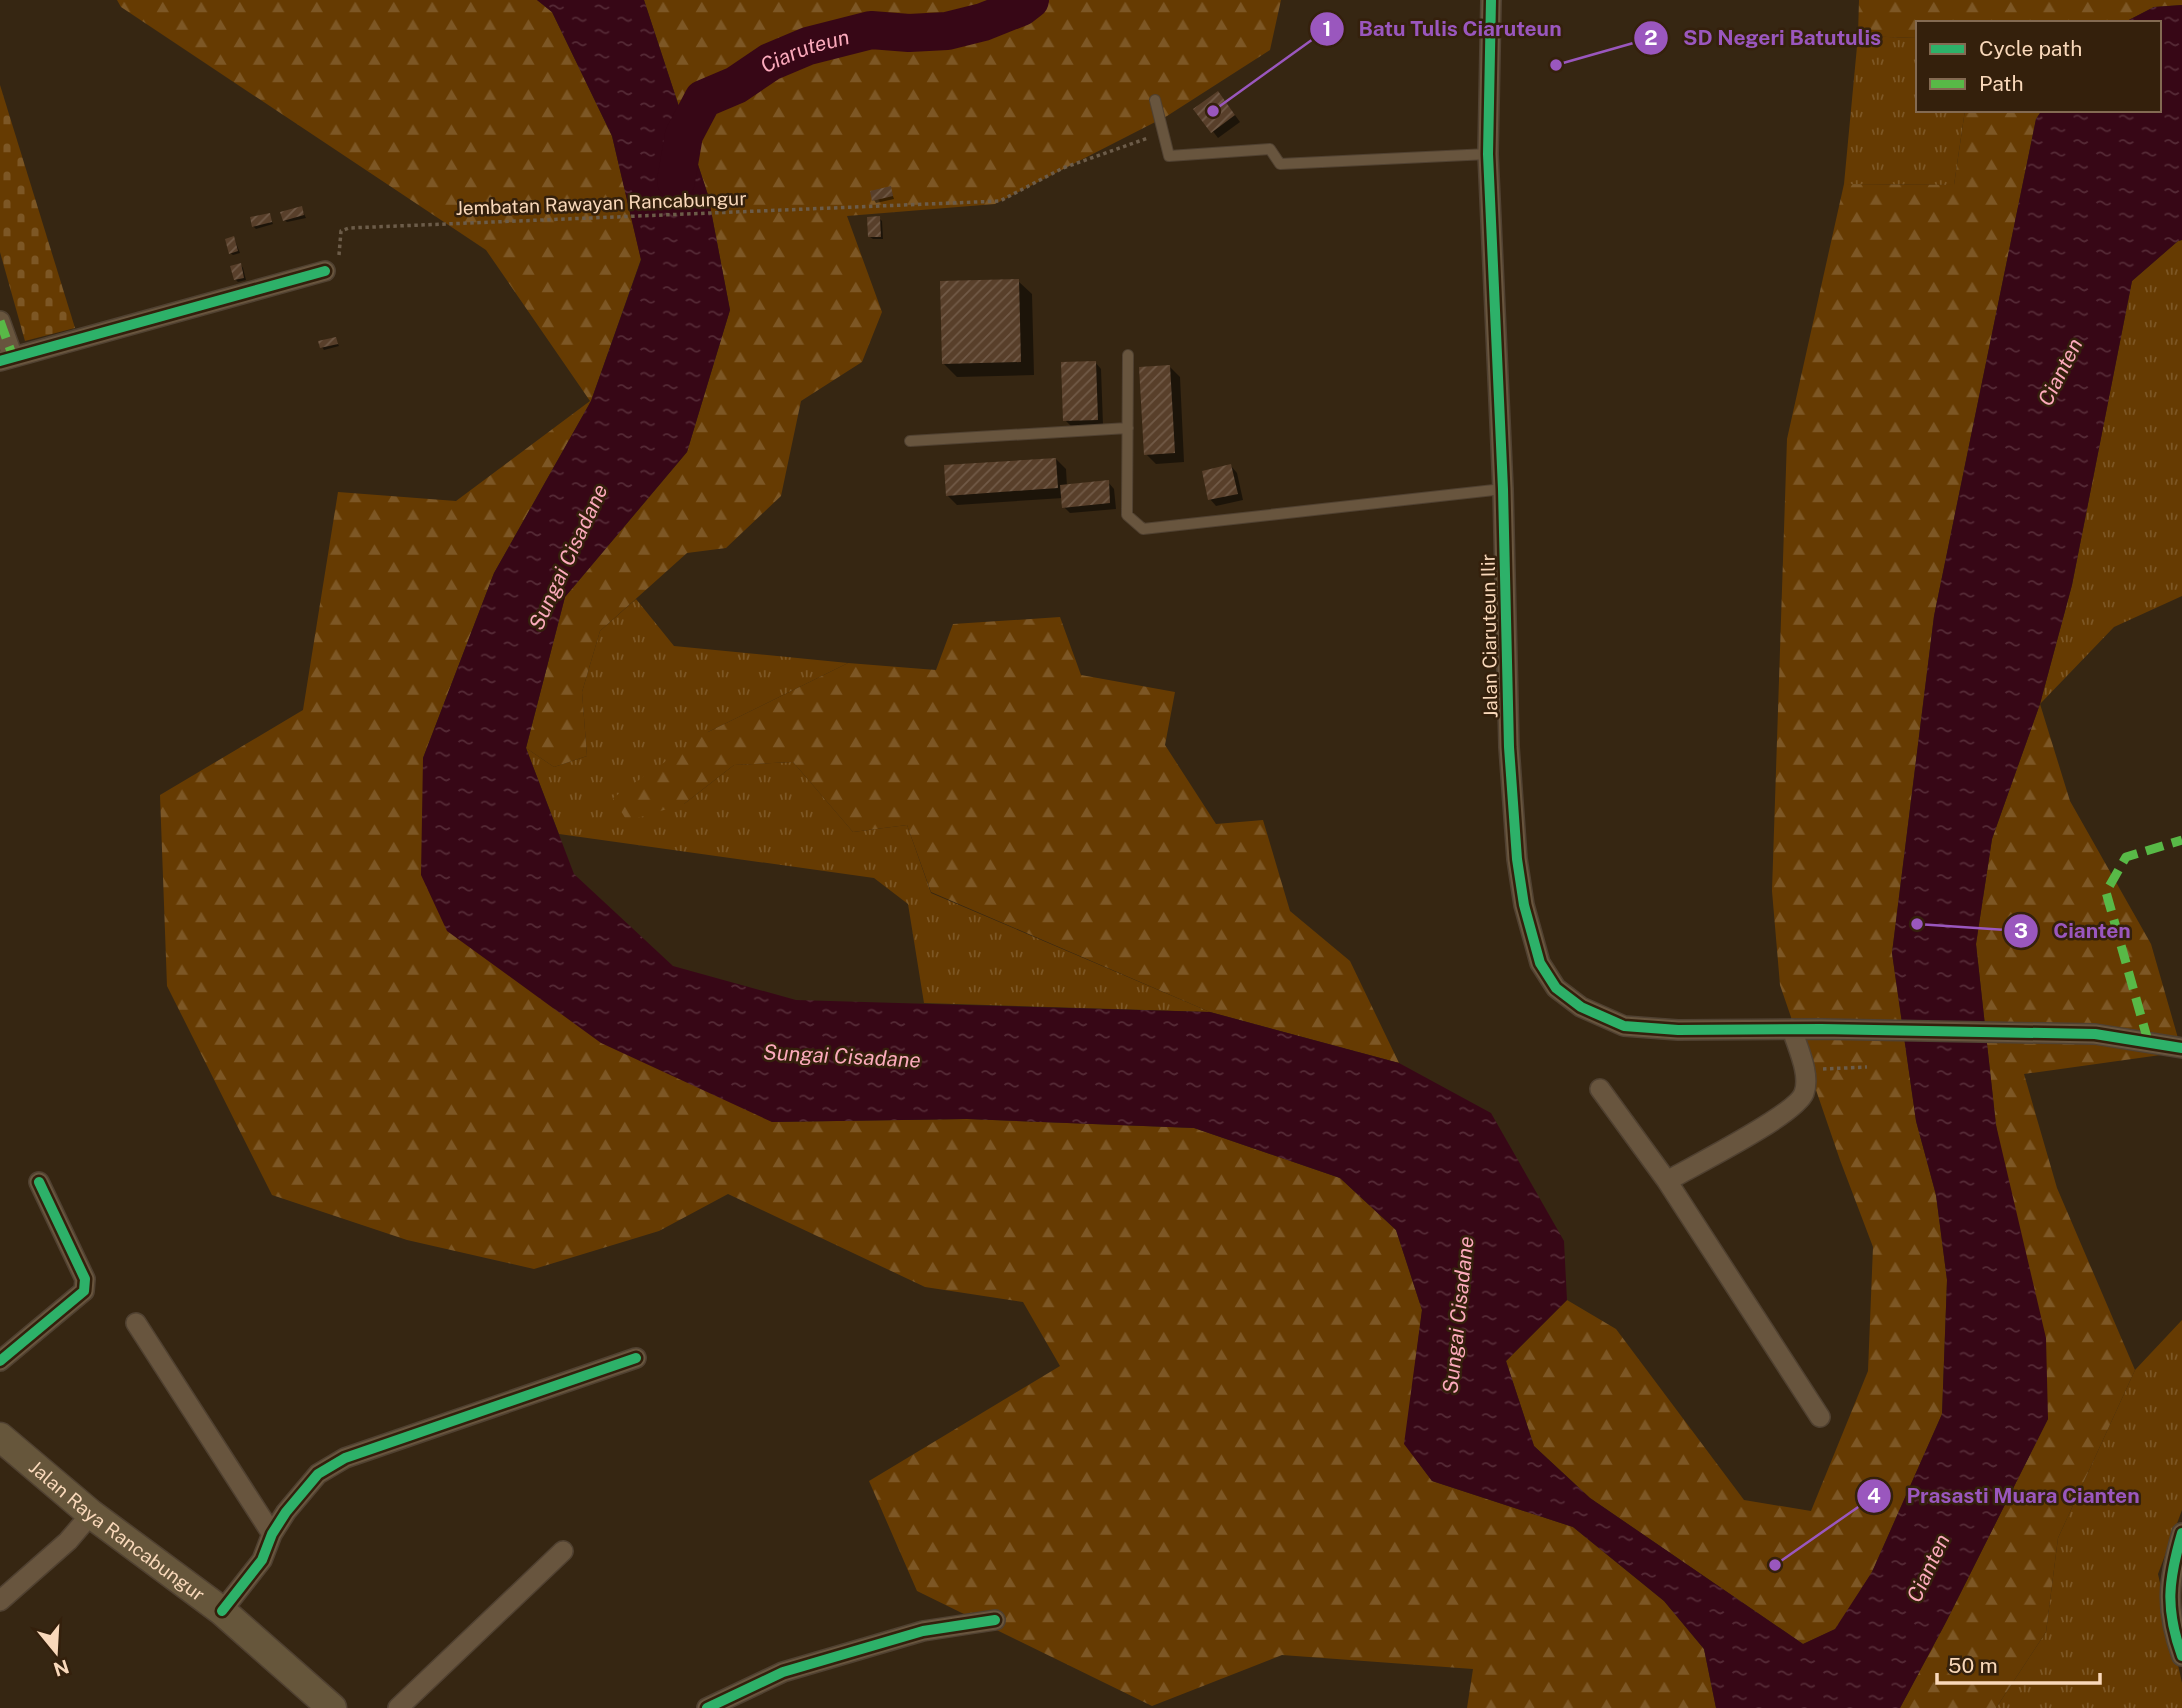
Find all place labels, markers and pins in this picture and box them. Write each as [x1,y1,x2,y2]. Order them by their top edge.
callout: Batu Tulis Ciaruteun [1310,8,1576,50]
callout: SD Negeri Batutulis [1634,17,1895,59]
callout: Cianten [2004,910,2145,952]
callout: Prasasti Muara Cianten [1857,1475,2153,1517]

